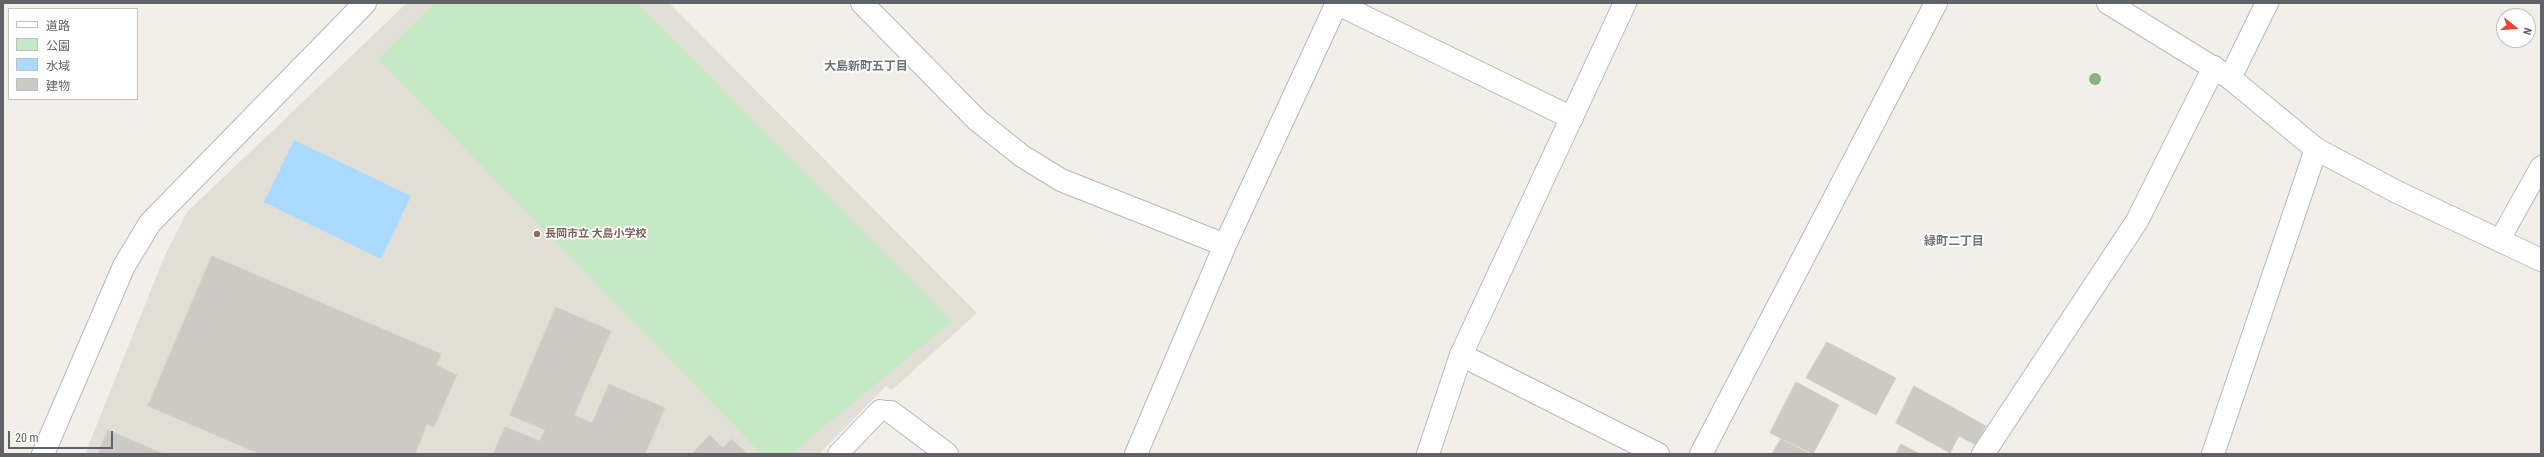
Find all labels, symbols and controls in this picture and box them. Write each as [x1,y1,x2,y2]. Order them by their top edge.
legend [8,8,138,100]
north arrow [2496,8,2536,48]
text: 道路 [46,19,70,33]
text: N [2520,26,2534,36]
text: 公園 [46,39,70,53]
text: 水域 [46,59,70,73]
district label: 大島新町五丁目 [824,60,908,74]
text: 建物 [46,79,70,93]
place label: 長岡市立 大島小学校 [545,227,647,241]
marker: 長岡市立 大島小学校 [532,229,542,239]
district label: 緑町二丁目 [1924,235,1984,249]
scale bar [10,423,115,449]
text: 20 m [15,431,39,445]

